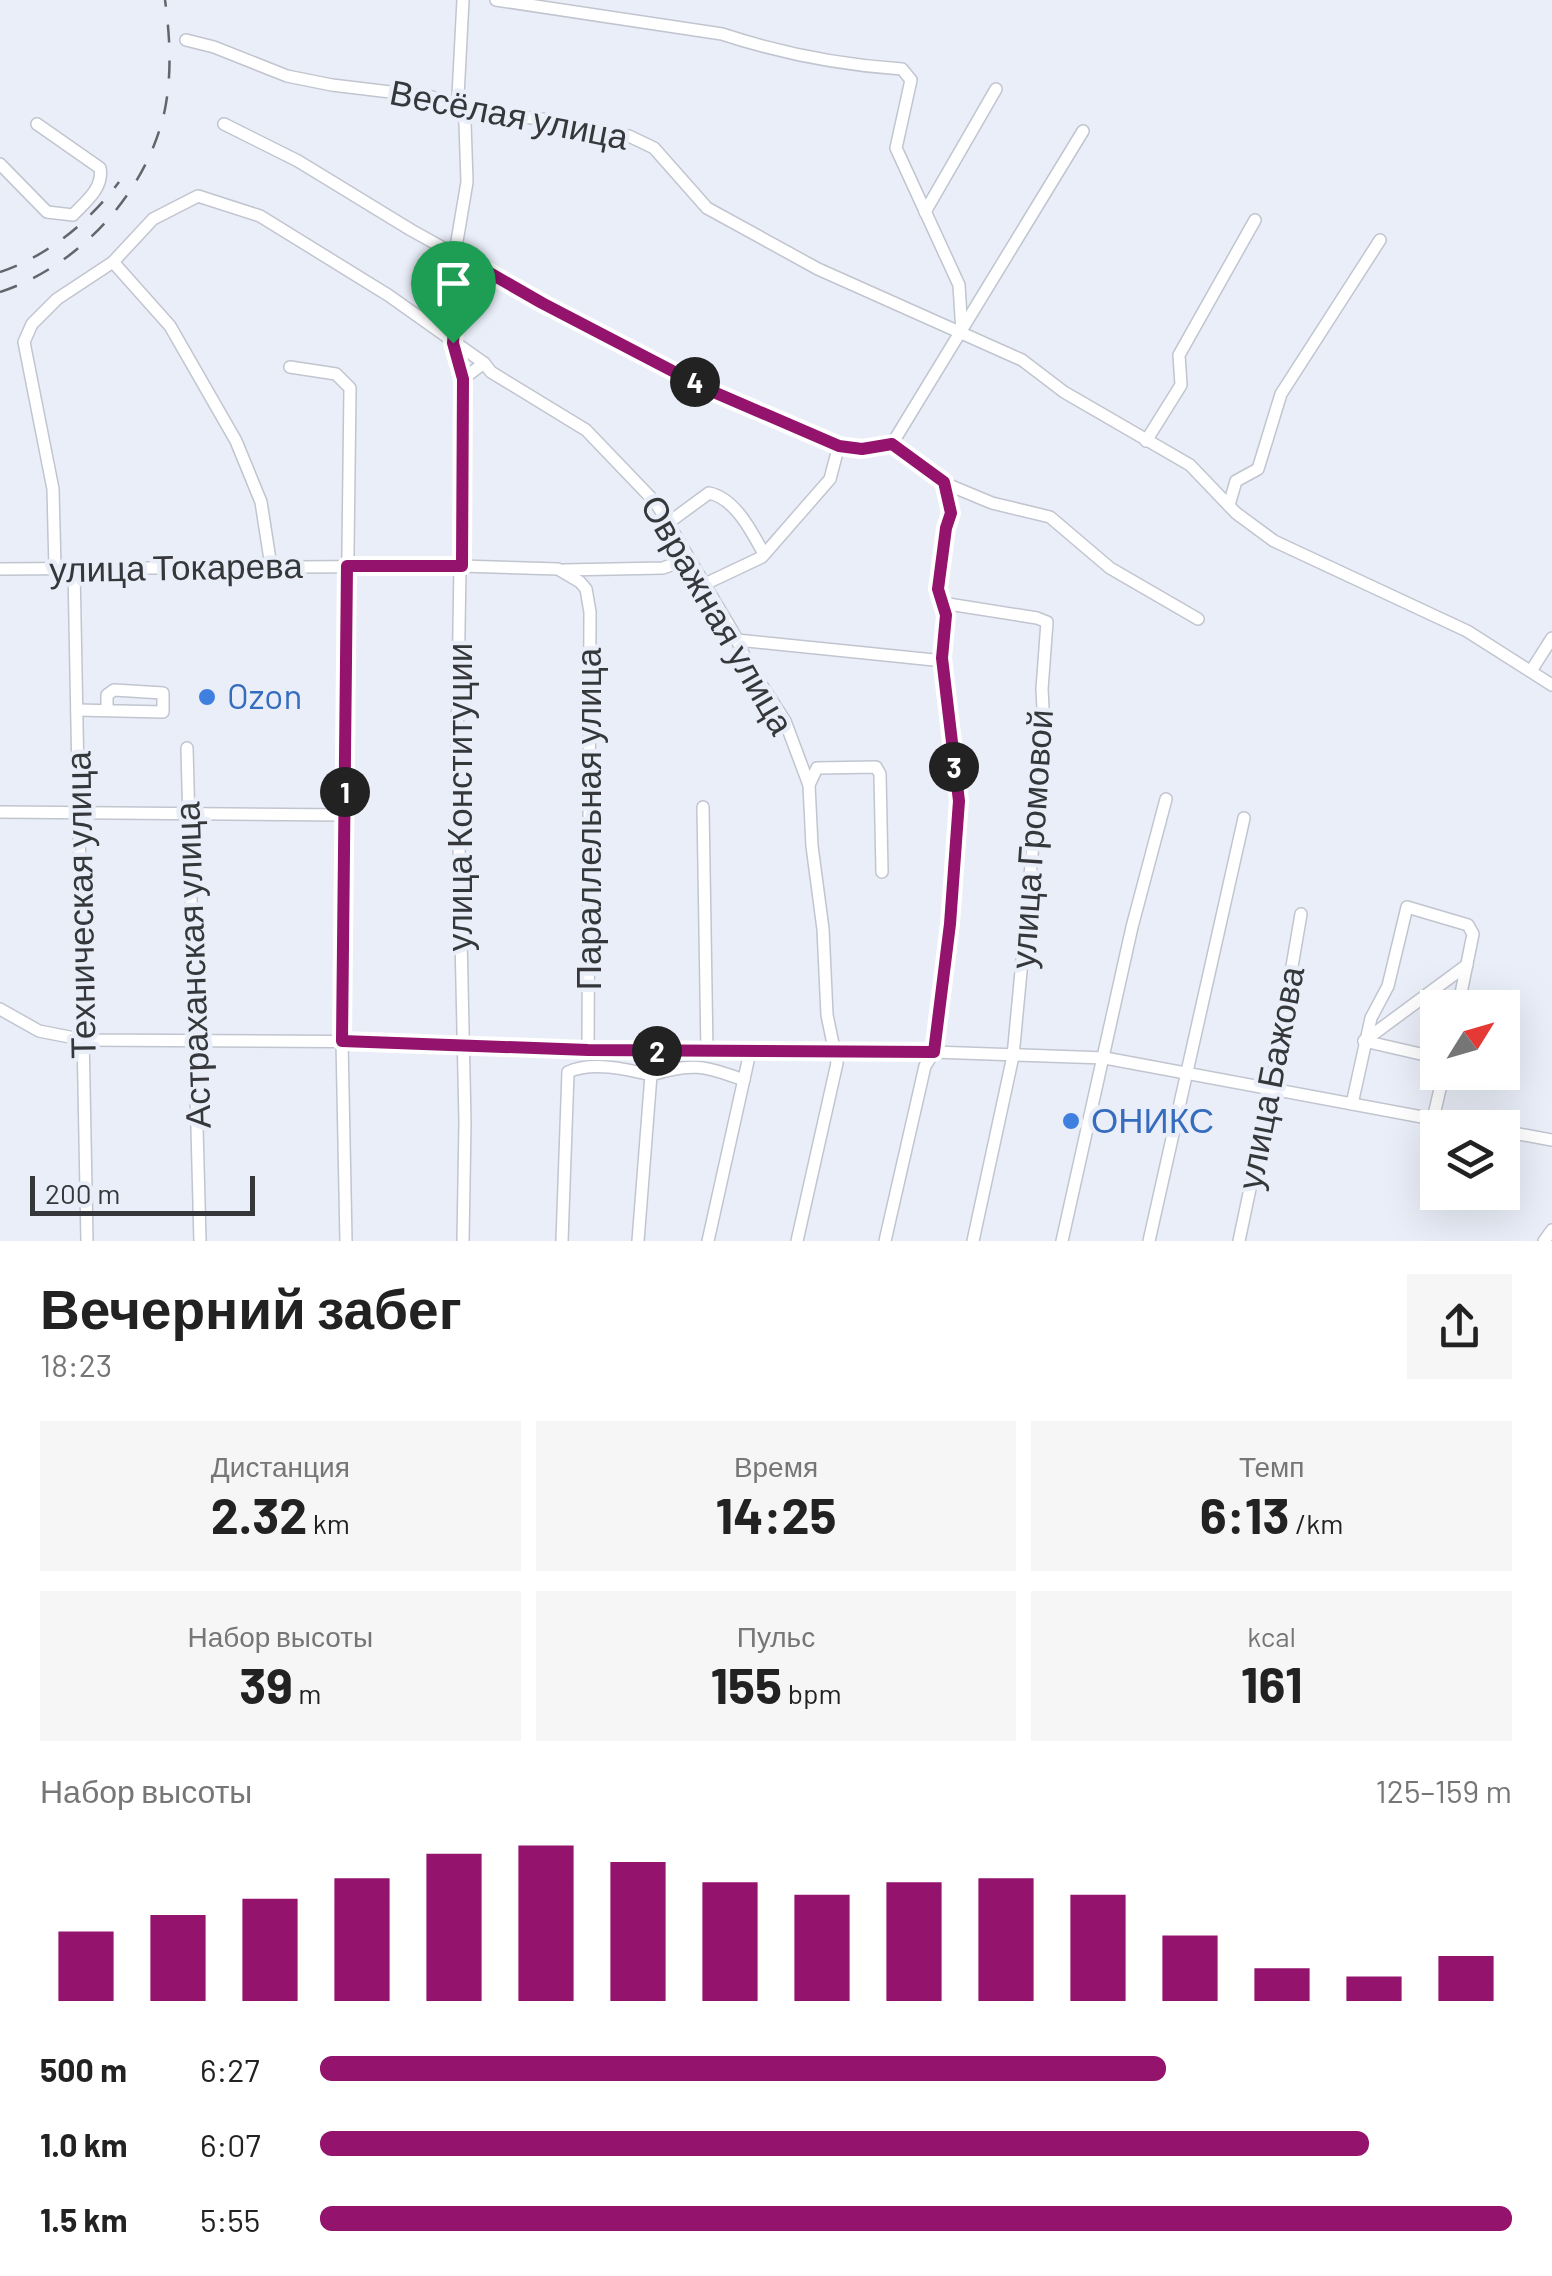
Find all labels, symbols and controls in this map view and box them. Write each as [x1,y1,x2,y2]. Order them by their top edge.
street label: Весёлая улица [387,69,633,157]
pin [411,241,496,344]
icon: arrive [426,256,481,311]
pin: 4 [670,357,720,407]
text: 4 [687,365,703,399]
street label: Овражная улица [633,487,804,741]
street label: улица Токарева [49,543,304,589]
street label: улица Конституции [437,643,479,951]
street label: Параллельная улица [566,647,608,990]
place label: Ozon [227,674,302,716]
marker: Ozon [196,686,218,708]
street label: улица Громовой [1000,708,1060,970]
pin: 3 [929,742,979,792]
street label: Техническая улица [55,750,103,1059]
text: 3 [946,750,962,784]
pin: 1 [320,767,370,817]
text: 1 [340,775,350,809]
street label: Астраханская улица [164,800,218,1129]
street label: улица Бажова [1227,962,1311,1193]
north arrow [1420,990,1520,1090]
map controls [1420,990,1520,1210]
pin: 2 [632,1026,682,1076]
text: 2 [649,1034,665,1068]
place label: ОНИКС [1091,1098,1214,1140]
marker: ОНИКС [1060,1110,1082,1132]
button: layers [1420,1110,1520,1210]
scale bar [30,1171,255,1216]
text: 200 m [45,1176,120,1210]
text: Вечерний забег [40,1274,462,1340]
button: share [1407,1274,1512,1379]
text: 18:23 [40,1345,112,1383]
text: Дистанция [211,1449,350,1483]
text: Время [734,1449,818,1483]
text: Темп [1239,1449,1304,1483]
text: 2.32 [211,1484,307,1544]
text: 14:25 [715,1484,837,1544]
text: 6:13 [1200,1484,1290,1544]
text: km [307,1506,350,1540]
text: /km [1290,1506,1344,1540]
text: Набор высоты [187,1619,373,1653]
text: Пульс [737,1619,815,1653]
text: kcal [1247,1619,1296,1653]
text: 161 [1241,1653,1303,1713]
text: 39 [239,1654,293,1714]
text: 155 [710,1654,782,1714]
text: m [293,1676,321,1710]
text: bpm [782,1676,842,1710]
text: Набор высоты [40,1771,252,1809]
text: 125–159 m [1376,1771,1512,1809]
text: 500 m [40,2050,127,2088]
text: 6:27 [200,2050,260,2088]
text: 1.0 km [40,2125,128,2163]
text: 6:07 [200,2125,261,2163]
text: 1.5 km [40,2200,127,2238]
text: 5:55 [200,2200,260,2238]

